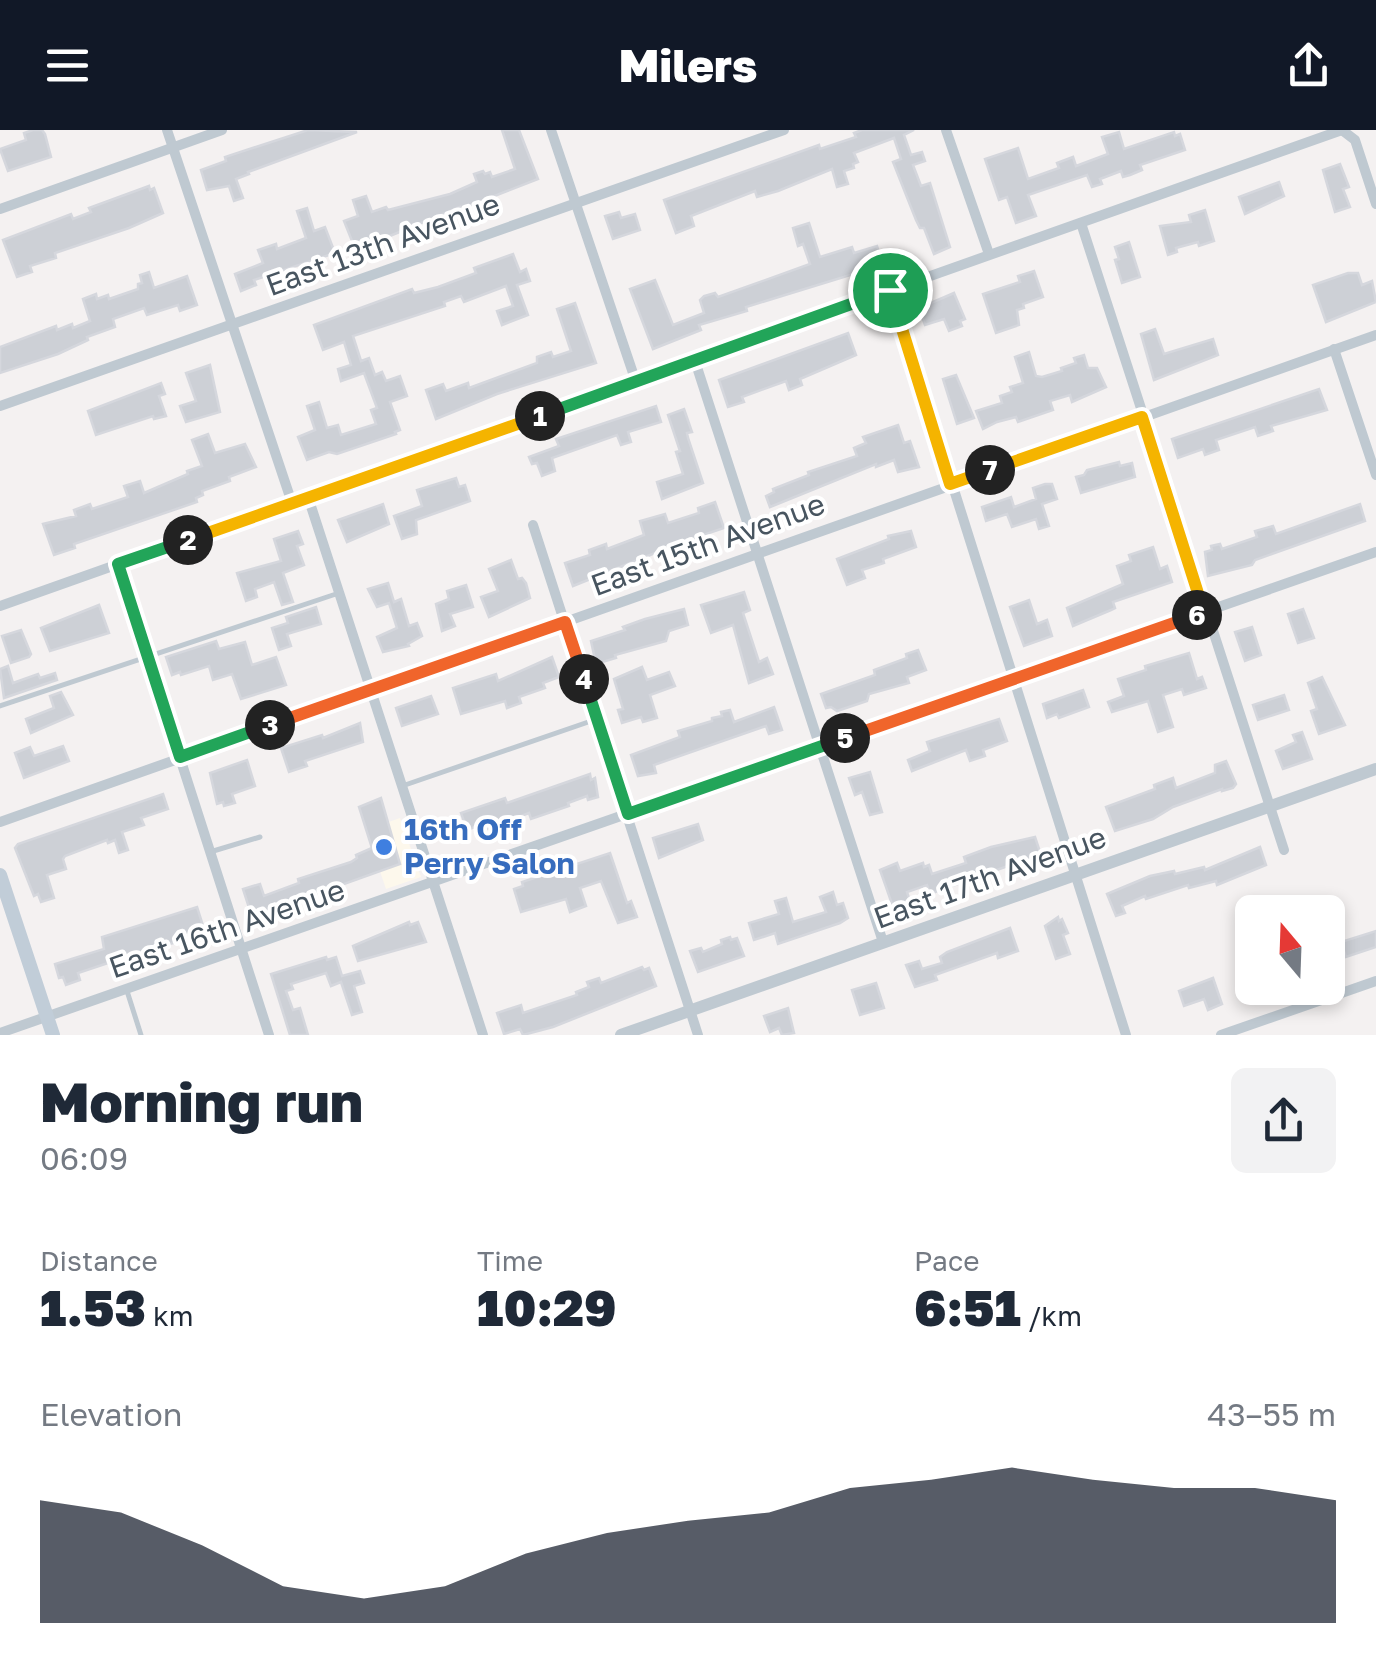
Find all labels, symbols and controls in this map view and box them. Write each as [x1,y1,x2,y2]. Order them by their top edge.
icon: menu [40,38,95,93]
text: Milers [619,38,757,92]
icon: share [1281,38,1336,93]
street label: East 13th Avenue [261,185,505,303]
pin [848,248,933,333]
icon: arrive [863,263,918,318]
pin: 1 [515,391,565,441]
text: 1 [533,399,547,432]
pin: 7 [965,445,1015,495]
text: 7 [982,453,998,486]
street label: East 15th Avenue [586,485,829,603]
pin: 2 [163,515,213,565]
text: 2 [179,523,197,556]
pin: 6 [1172,590,1222,640]
text: 6 [1188,598,1206,631]
pin: 4 [559,654,609,704]
text: 4 [575,662,593,695]
pin: 3 [245,700,295,750]
text: 3 [261,708,279,741]
pin: 5 [820,713,870,763]
text: 5 [836,721,854,754]
place label: 16th Off Perry Salon [404,811,575,881]
street label: East 17th Avenue [869,818,1111,936]
marker: 16th Off Perry Salon [373,836,395,858]
street label: East 16th Avenue [104,871,349,985]
north arrow [1235,895,1345,1005]
map controls [1235,895,1345,1005]
text: Morning run [40,1068,363,1134]
button: share [1231,1068,1336,1173]
text: 06:09 [40,1139,128,1177]
text: Distance [40,1244,158,1277]
text: Time [477,1244,543,1277]
text: Pace [914,1244,979,1277]
text: 1.53 [40,1277,146,1337]
text: 10:29 [477,1277,616,1337]
text: 6:51 [914,1277,1021,1337]
text: km [146,1299,194,1332]
text: /km [1021,1299,1082,1332]
text: Elevation [40,1395,182,1433]
text: 43–55 m [1207,1395,1336,1433]

